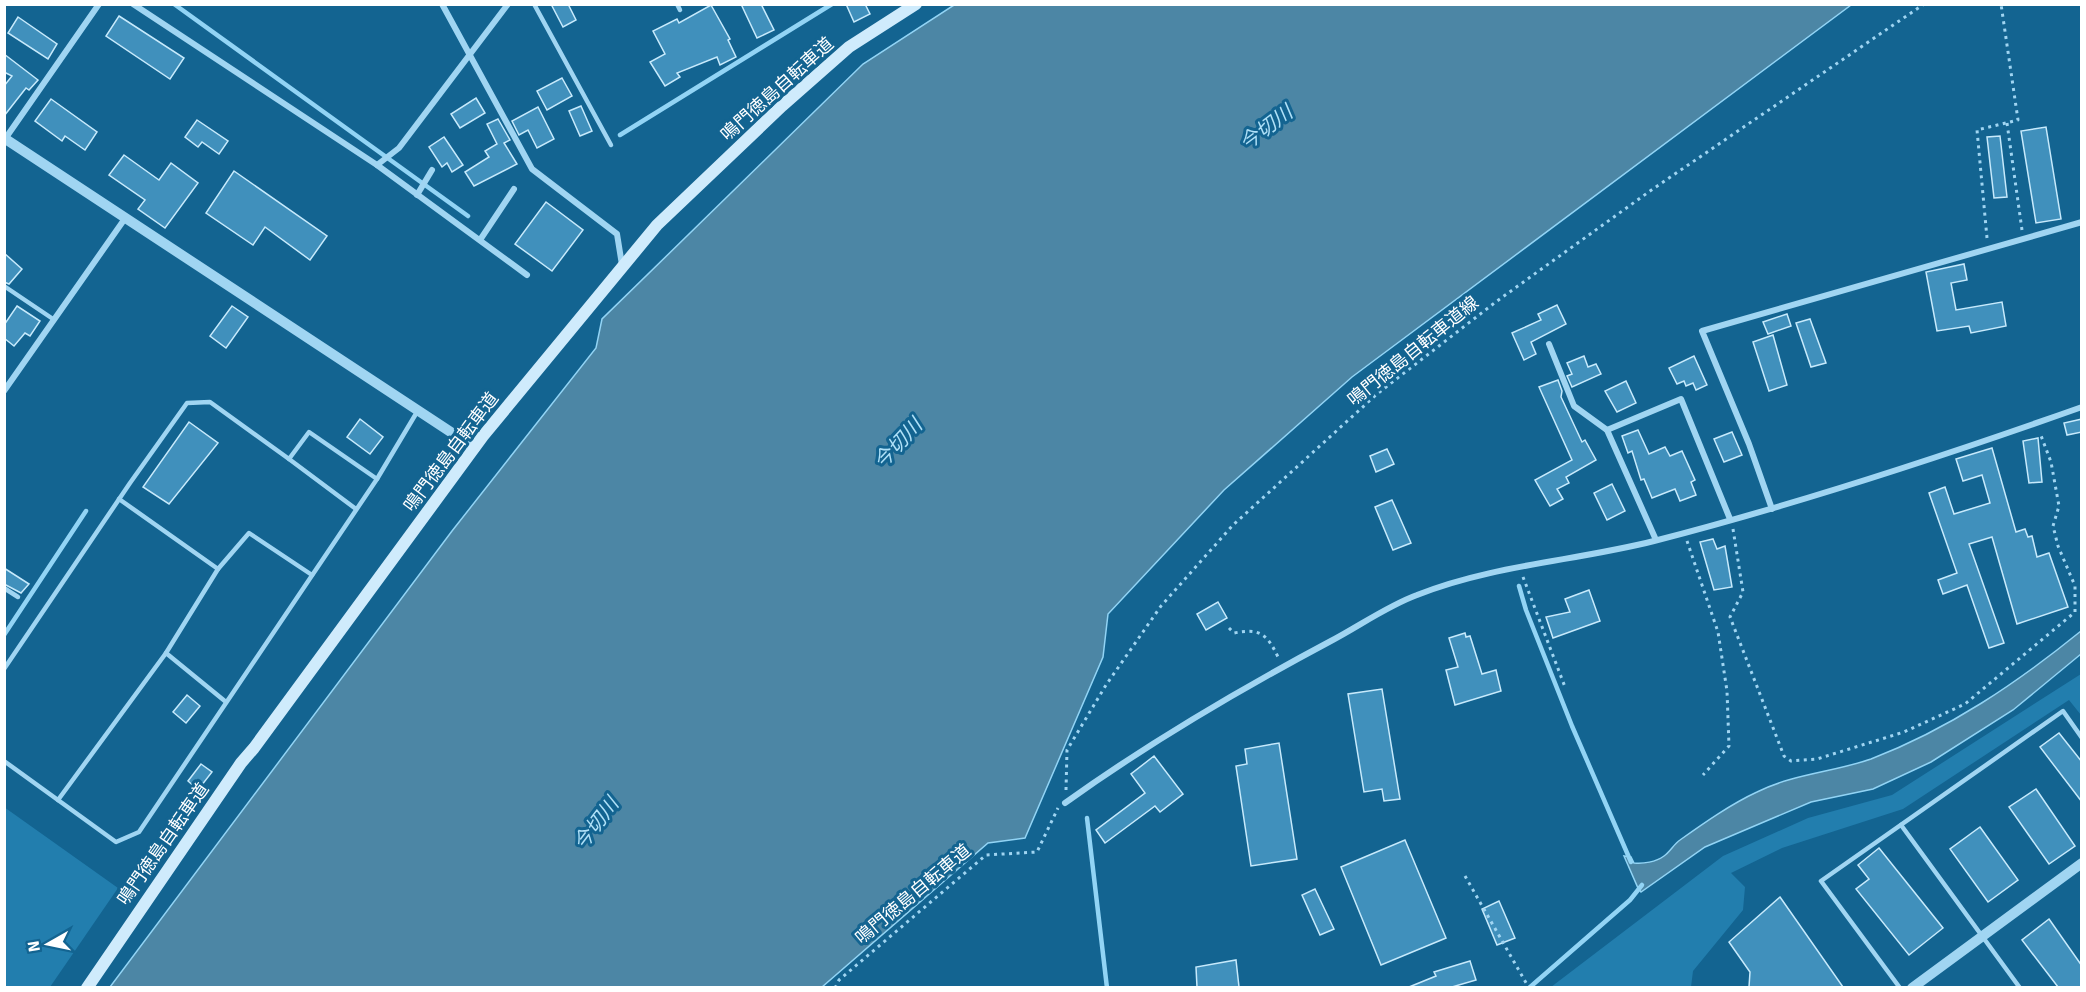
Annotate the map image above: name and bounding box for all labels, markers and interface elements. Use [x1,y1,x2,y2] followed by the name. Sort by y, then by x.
[716,33,838,145] street label: 鳴門徳島自転車道
[1235,99,1299,156] water label: 今切川
[1343,291,1483,411] street label: 鳴門徳島自転車道線
[399,388,503,516] street label: 鳴門徳島自転車道
[868,412,929,474] water label: 今切川
[113,779,213,909] street label: 鳴門徳島自転車道
[568,791,625,855] water label: 今切川
[851,839,975,949] street label: 鳴門徳島自転車道
[18,914,78,974] north arrow
[23,939,45,953] text: N

